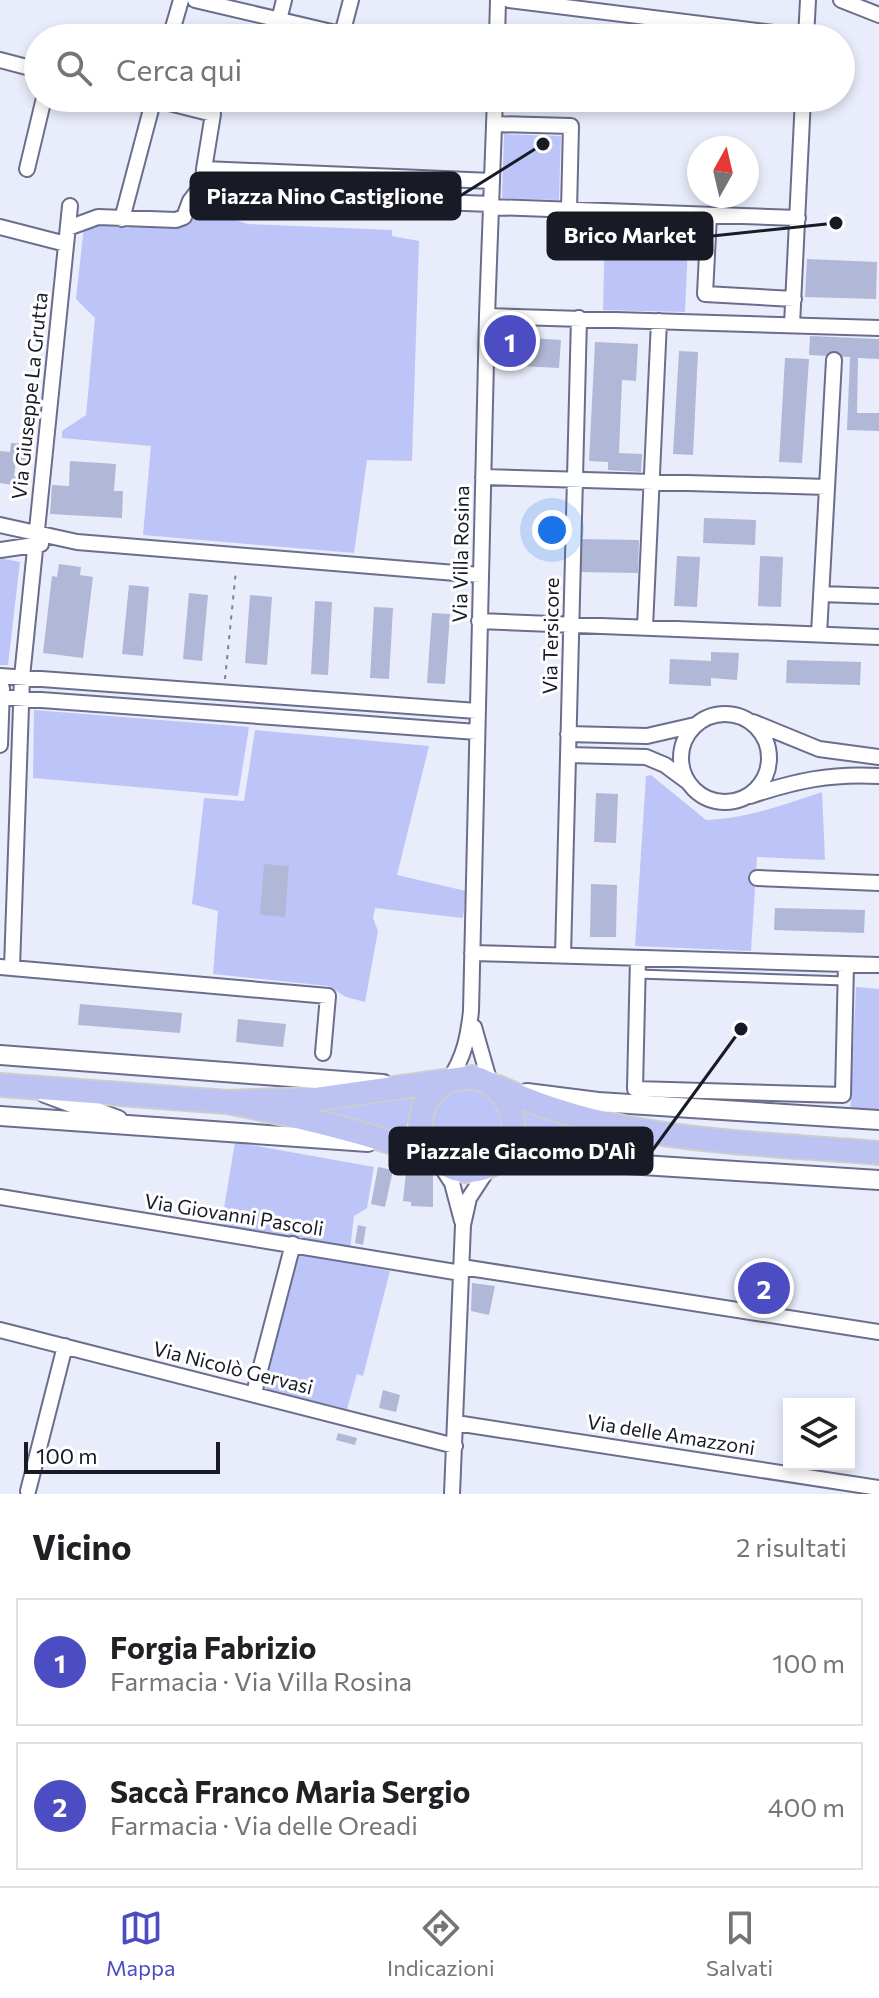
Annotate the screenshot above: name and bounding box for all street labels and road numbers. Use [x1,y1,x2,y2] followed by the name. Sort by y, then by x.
[6,291,52,501] street label: Via Giuseppe La Grutta
[447,485,473,623] street label: Via Villa Rosina
[537,577,563,695] street label: Via Tersicore
[143,1188,325,1240] street label: Via Giovanni Pascoli
[151,1336,316,1399] street label: Via Nicolò Gervasi
[585,1409,757,1459] street label: Via delle Amazzoni

